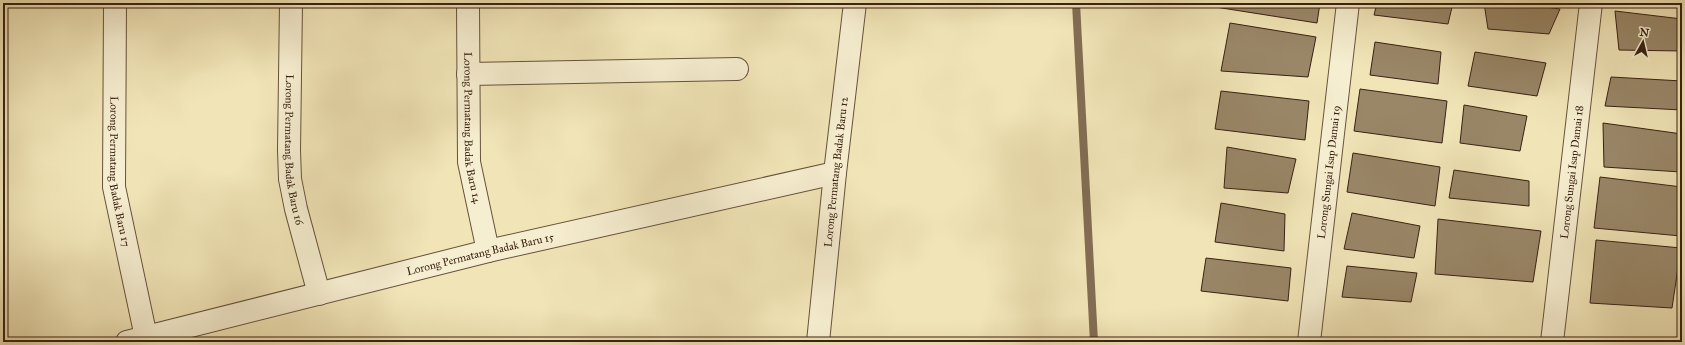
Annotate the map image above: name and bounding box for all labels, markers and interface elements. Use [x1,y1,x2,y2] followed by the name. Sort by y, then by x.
[1623,22,1663,62] north arrow
[1639,26,1651,40] text: N
[461,52,484,205] street label: Lorong Permatang Badak Baru 14
[282,74,306,227] street label: Lorong Permatang Badak Baru 16
[822,95,851,248] street label: Lorong Permatang Badak Baru 12
[106,96,133,248] street label: Lorong Permatang Badak Baru 17
[1315,105,1343,240] street label: Lorong Sungai Isap Damai 19
[1558,105,1586,240] street label: Lorong Sungai Isap Damai 18
[405,230,555,278] street label: Lorong Permatang Badak Baru 15

